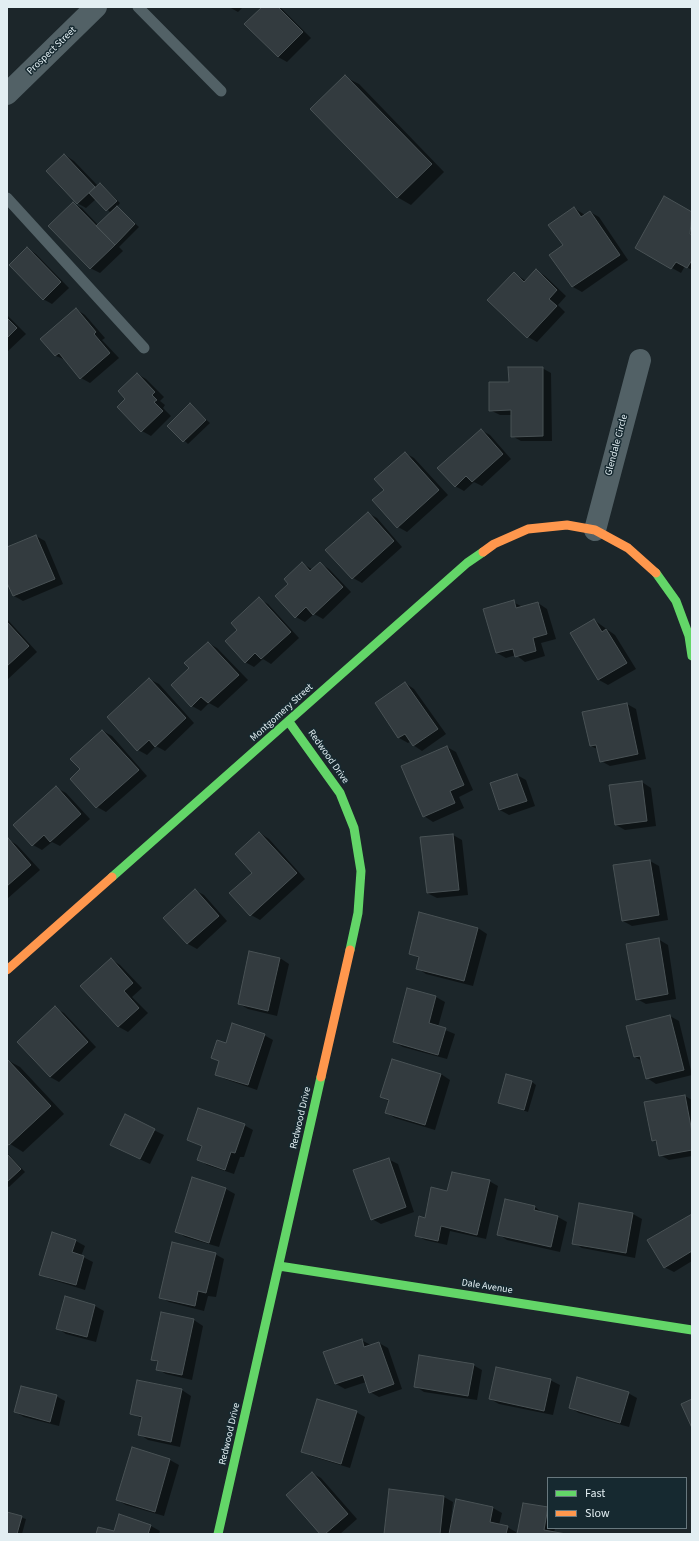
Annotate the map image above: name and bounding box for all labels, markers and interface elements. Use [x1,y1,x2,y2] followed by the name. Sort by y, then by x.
[25,24,79,78] street label: Prospect Street
[603,413,631,477] street label: Glendale Circle
[248,682,316,744] street label: Montgomery Street
[305,728,351,786] street label: Redwood Drive
[288,1086,314,1150] street label: Redwood Drive
[461,1277,513,1297] street label: Dale Avenue
[217,1402,243,1466] street label: Redwood Drive
[547,1477,687,1529] legend
[585,1485,605,1502] text: Fast
[585,1505,610,1522] text: Slow

